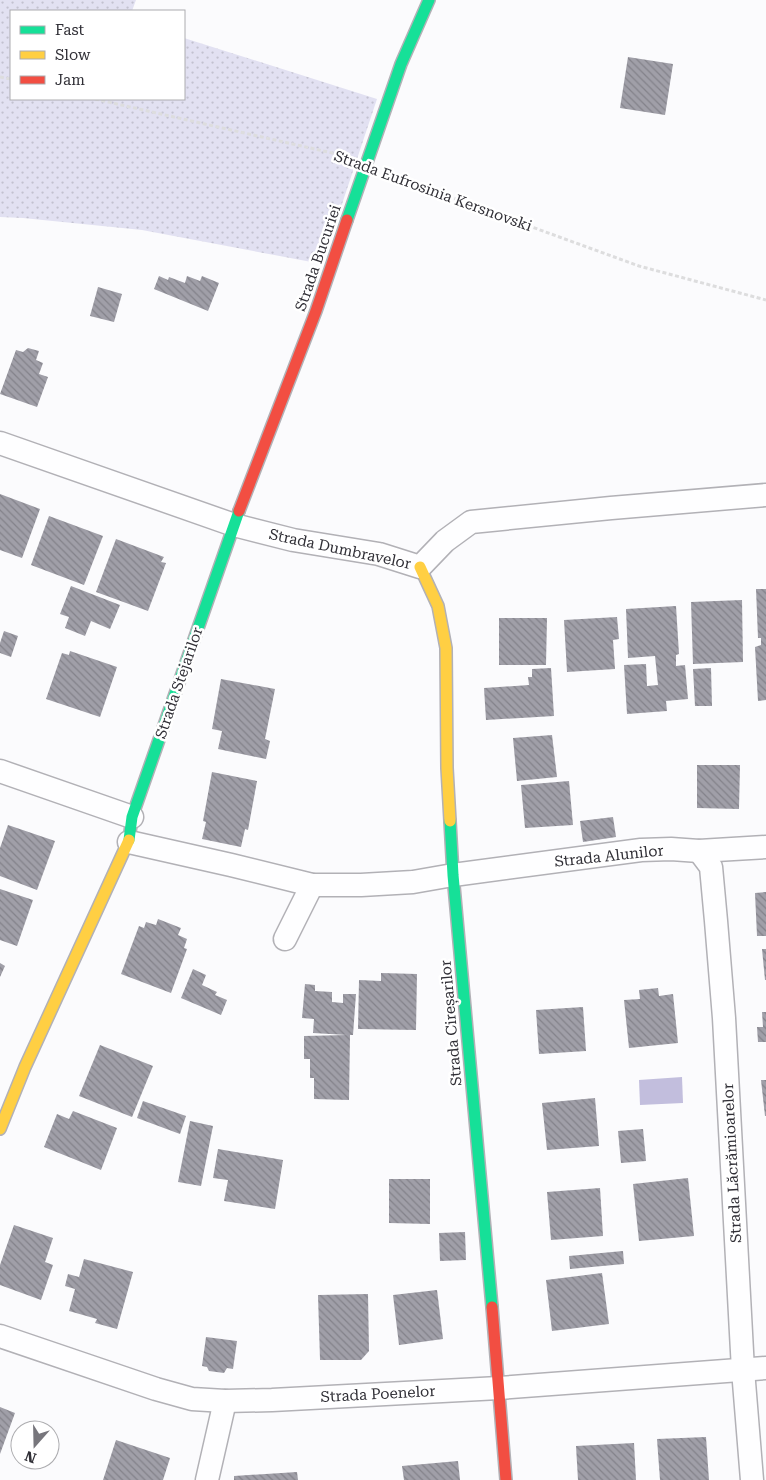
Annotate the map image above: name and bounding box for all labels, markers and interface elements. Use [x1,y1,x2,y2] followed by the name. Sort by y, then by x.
[10,10,185,100] legend
[55,21,85,39] text: Fast
[55,46,91,64] text: Slow
[55,71,85,89] text: Jam
[332,147,535,235] street label: Strada Eufrosinia Kersnovski
[291,202,345,314] street label: Strada Bucuriei
[267,525,413,573] street label: Strada Dumbravelor
[151,625,207,741] street label: Strada Stejarilor
[554,841,664,871] street label: Strada Alunilor
[437,959,466,1087] street label: Strada Cireșarilor
[719,1083,745,1243] street label: Strada Lăcrămioarelor
[320,1382,436,1406] street label: Strada Poenelor
[10,1420,60,1470] north arrow
[23,1448,38,1467] text: N

